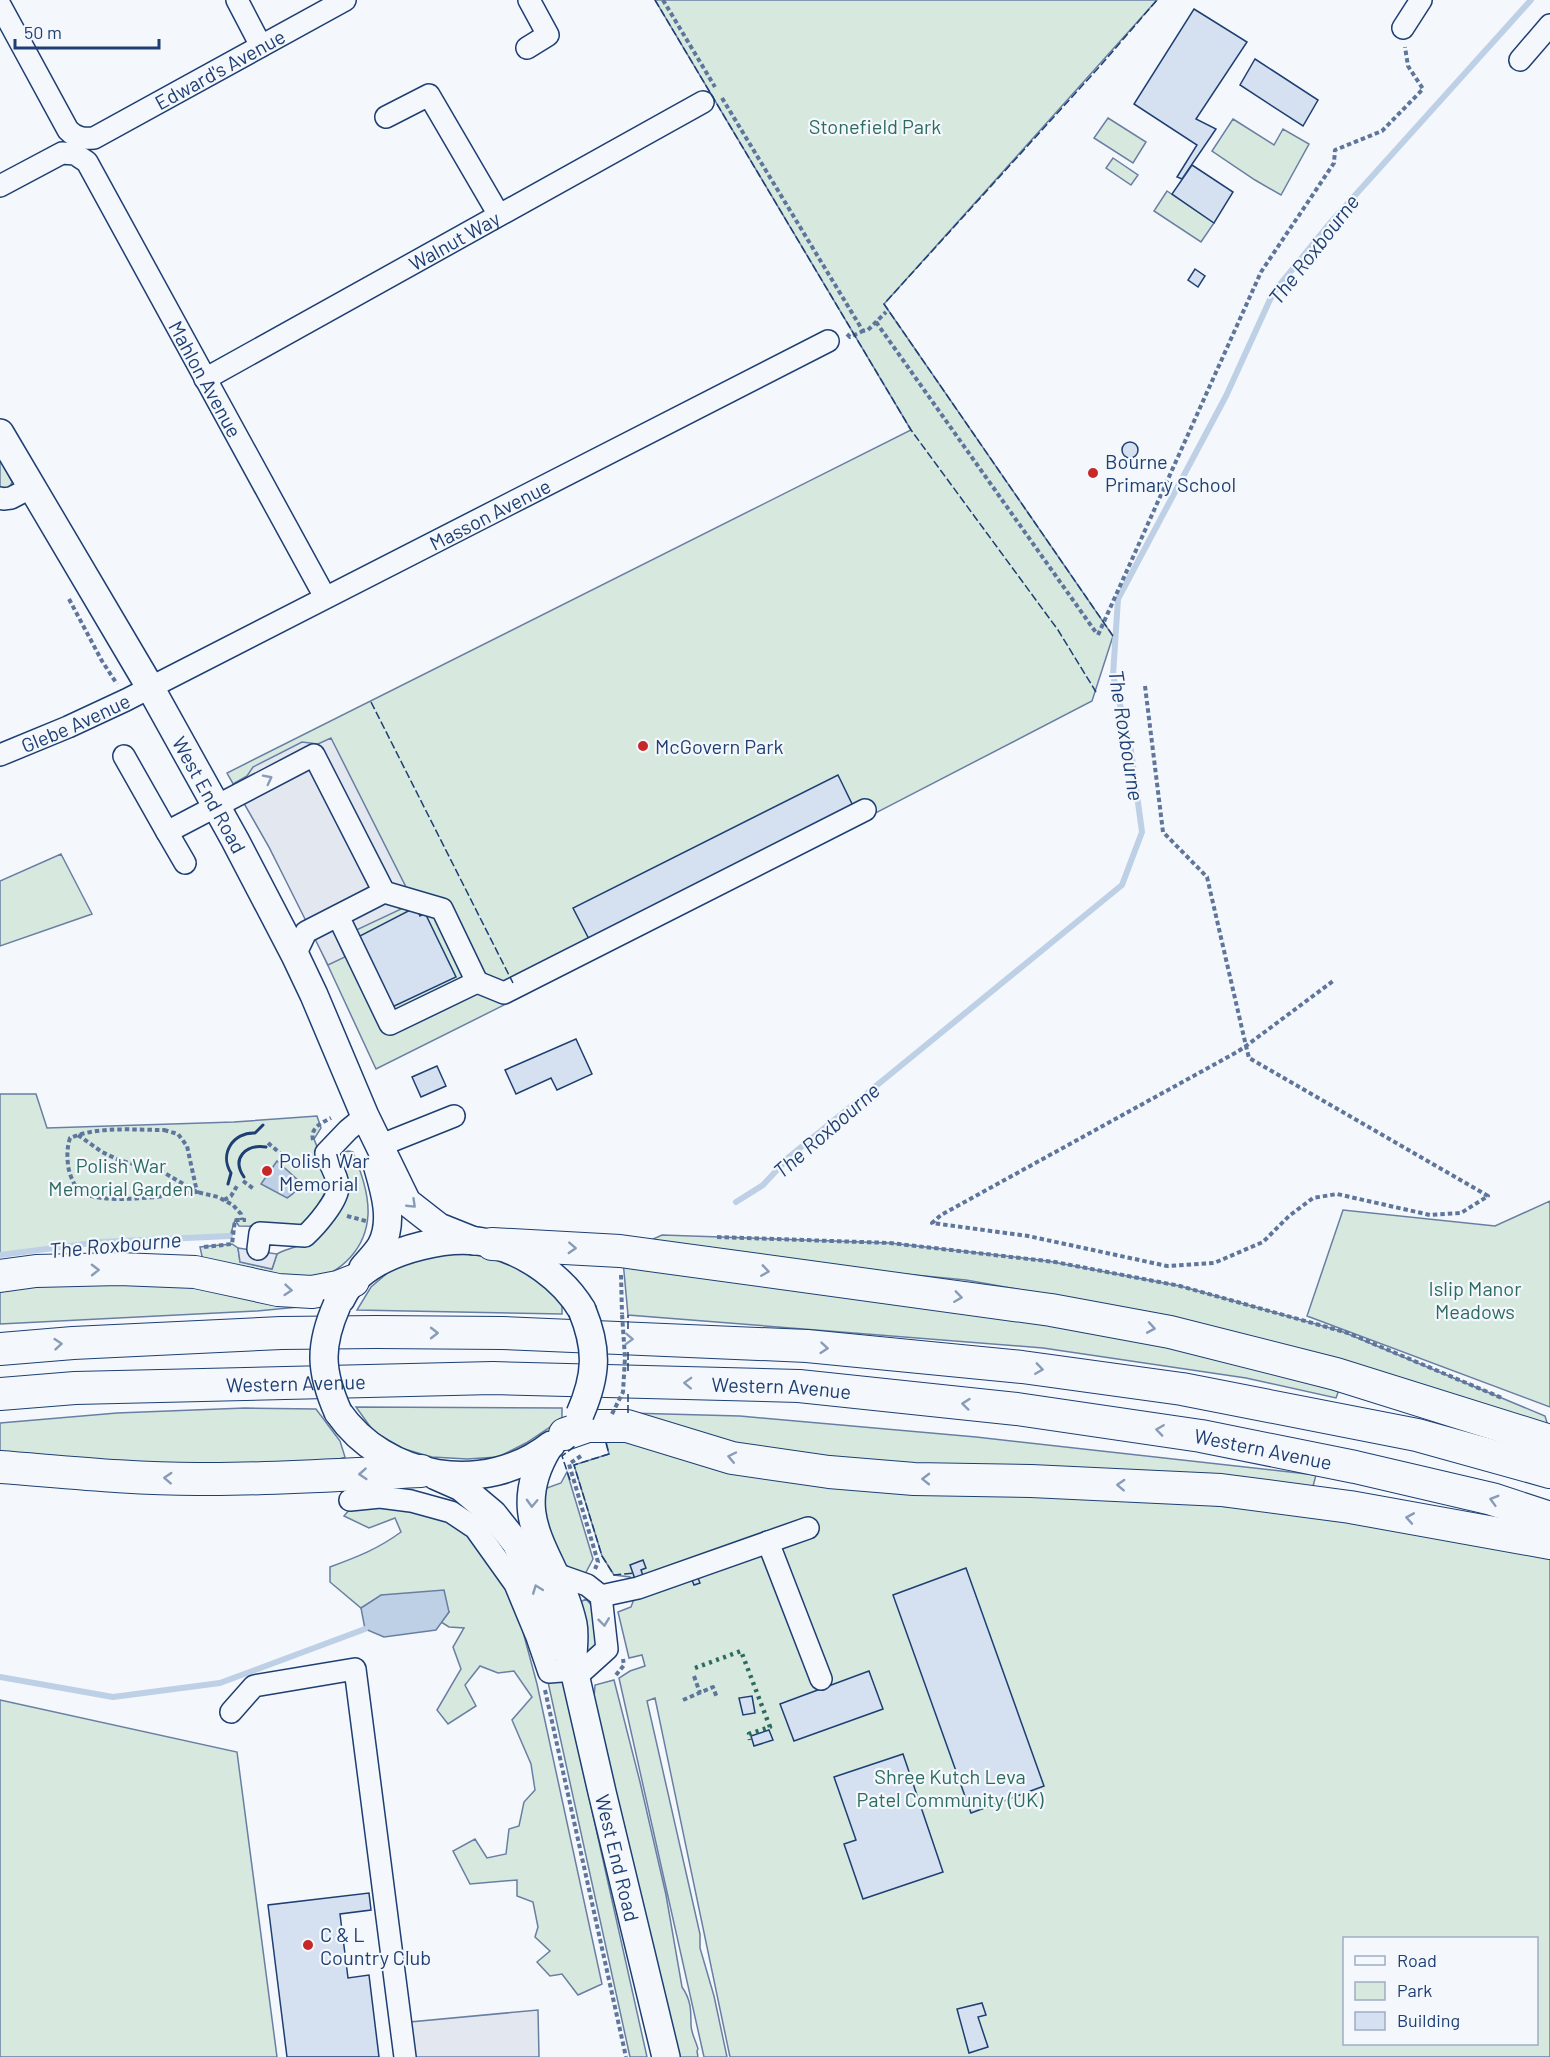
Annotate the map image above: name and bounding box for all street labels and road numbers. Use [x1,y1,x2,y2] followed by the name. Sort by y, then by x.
[150,23,289,114] street label: Edward's Avenue
[404,206,504,275] street label: Walnut Way
[164,317,247,441] street label: Mahlon Avenue
[425,473,554,555] street label: Masson Avenue
[17,688,134,757] street label: Glebe Avenue
[168,732,252,857] street label: West End Road
[225,1369,366,1396] street label: Western Avenue
[711,1372,853,1403] street label: Western Avenue
[1192,1423,1334,1474] street label: Western Avenue
[591,1792,645,1924] street label: West End Road

